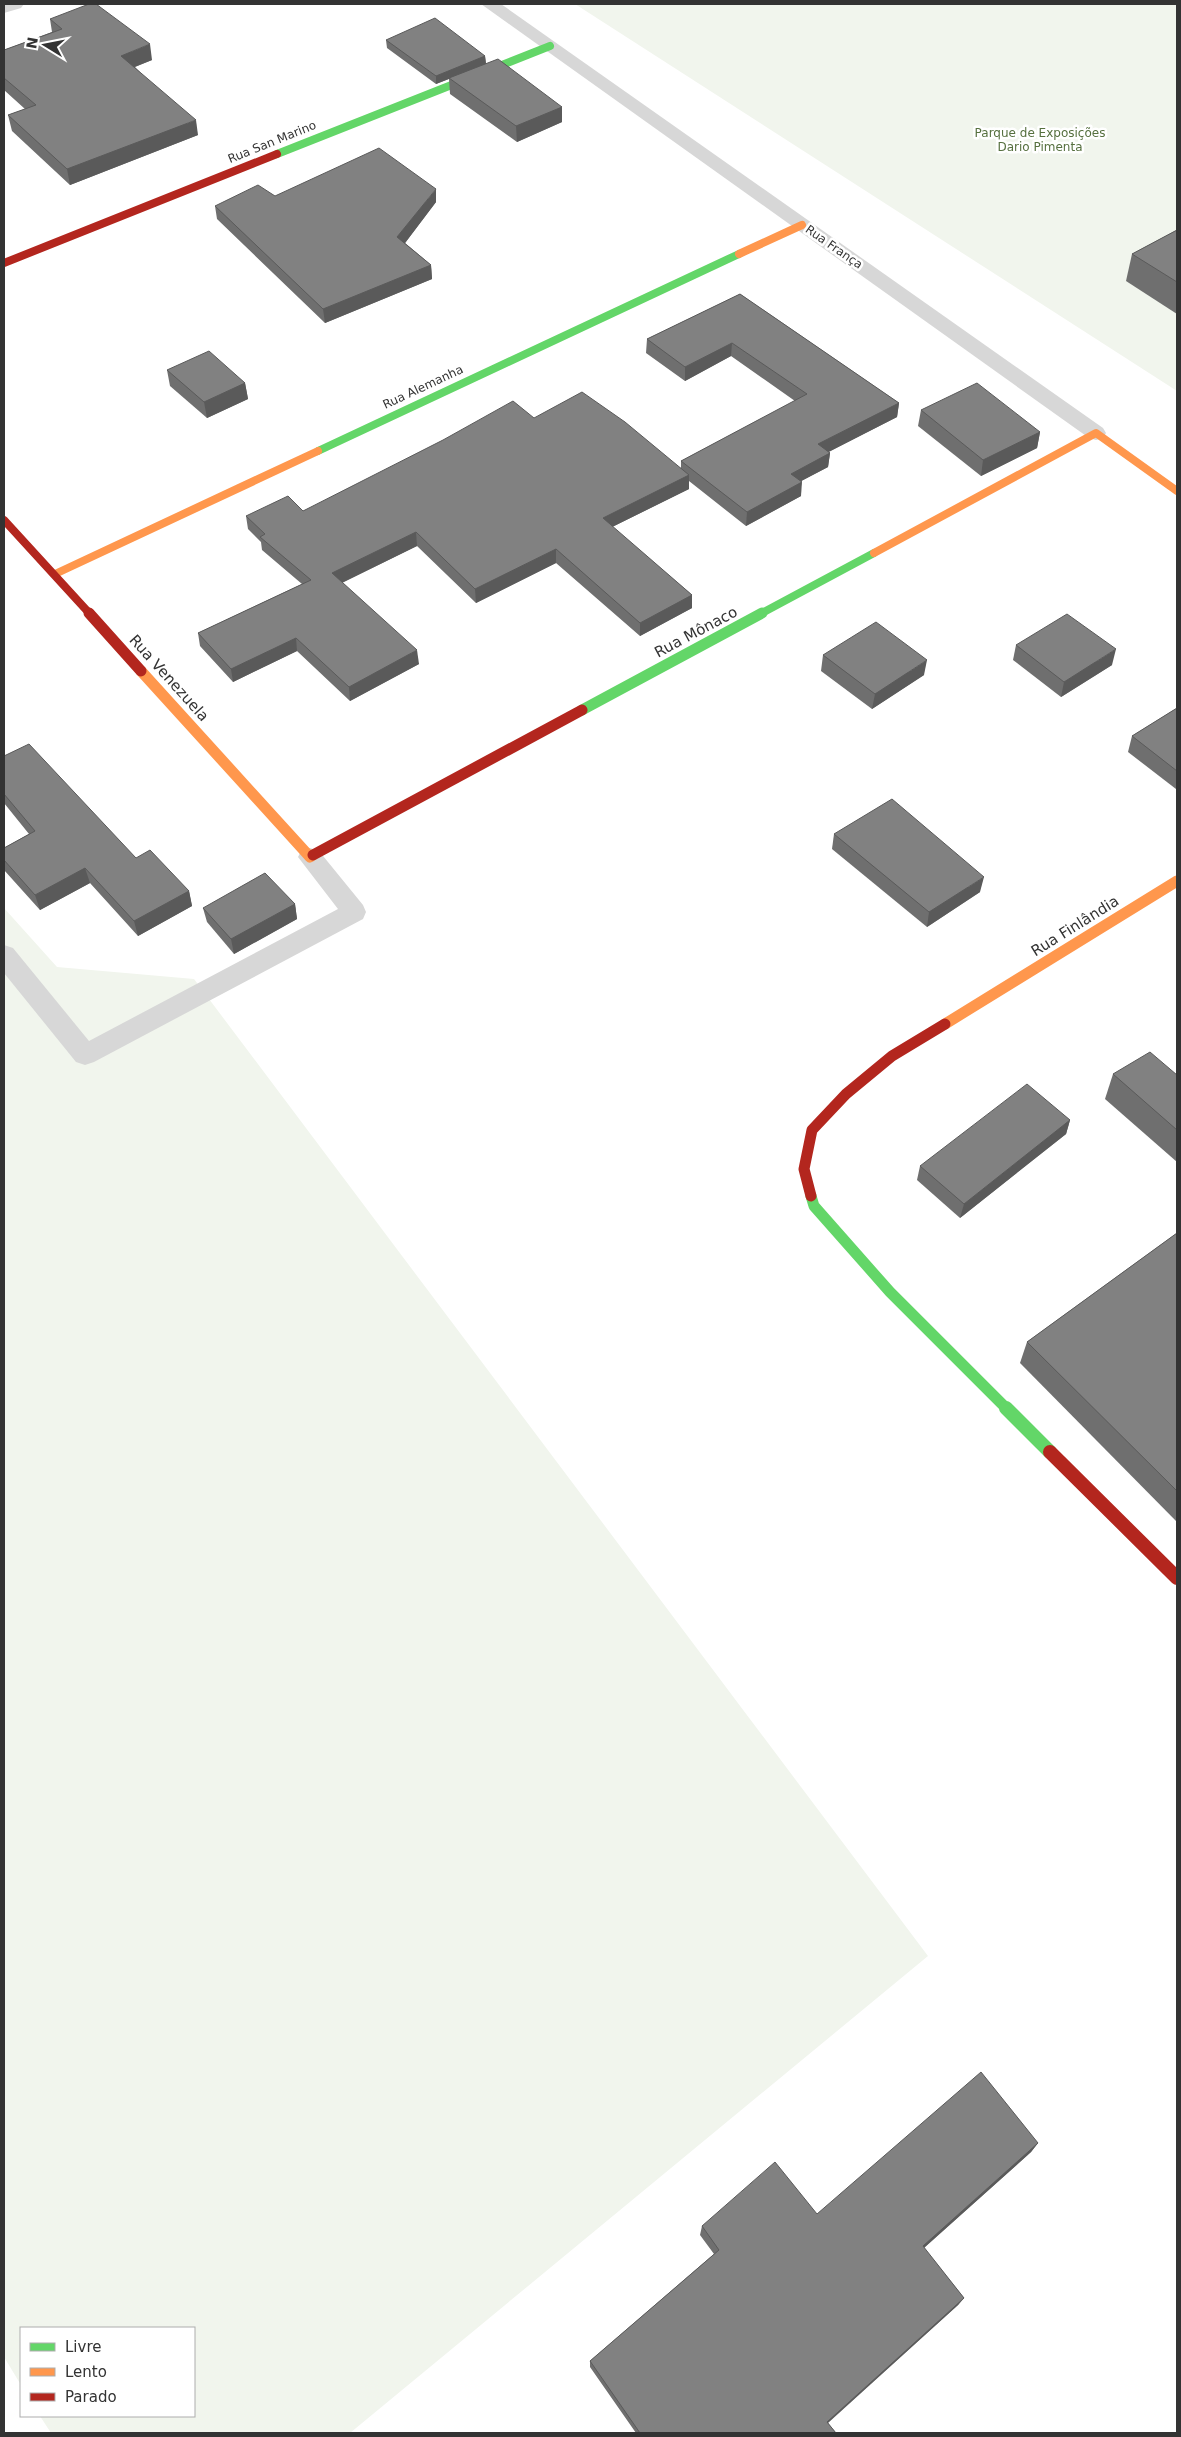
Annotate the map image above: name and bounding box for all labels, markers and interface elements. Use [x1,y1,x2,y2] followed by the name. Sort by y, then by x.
[20,20,70,70] north arrow
[23,36,41,50] text: N
[226,118,318,166] street label: Rua San Marino
[975,126,1105,154] park label: Parque de Exposições Dario Pimenta
[803,222,865,272] street label: Rua França
[381,362,465,412] street label: Rua Alemanha
[651,603,741,661] street label: Rua Mônaco
[125,631,213,725] street label: Rua Venezuela
[1028,892,1122,960] street label: Rua Finlândia
[20,2327,195,2417] legend
[65,2338,101,2356] text: Livre
[65,2363,107,2381] text: Lento
[65,2388,117,2406] text: Parado

